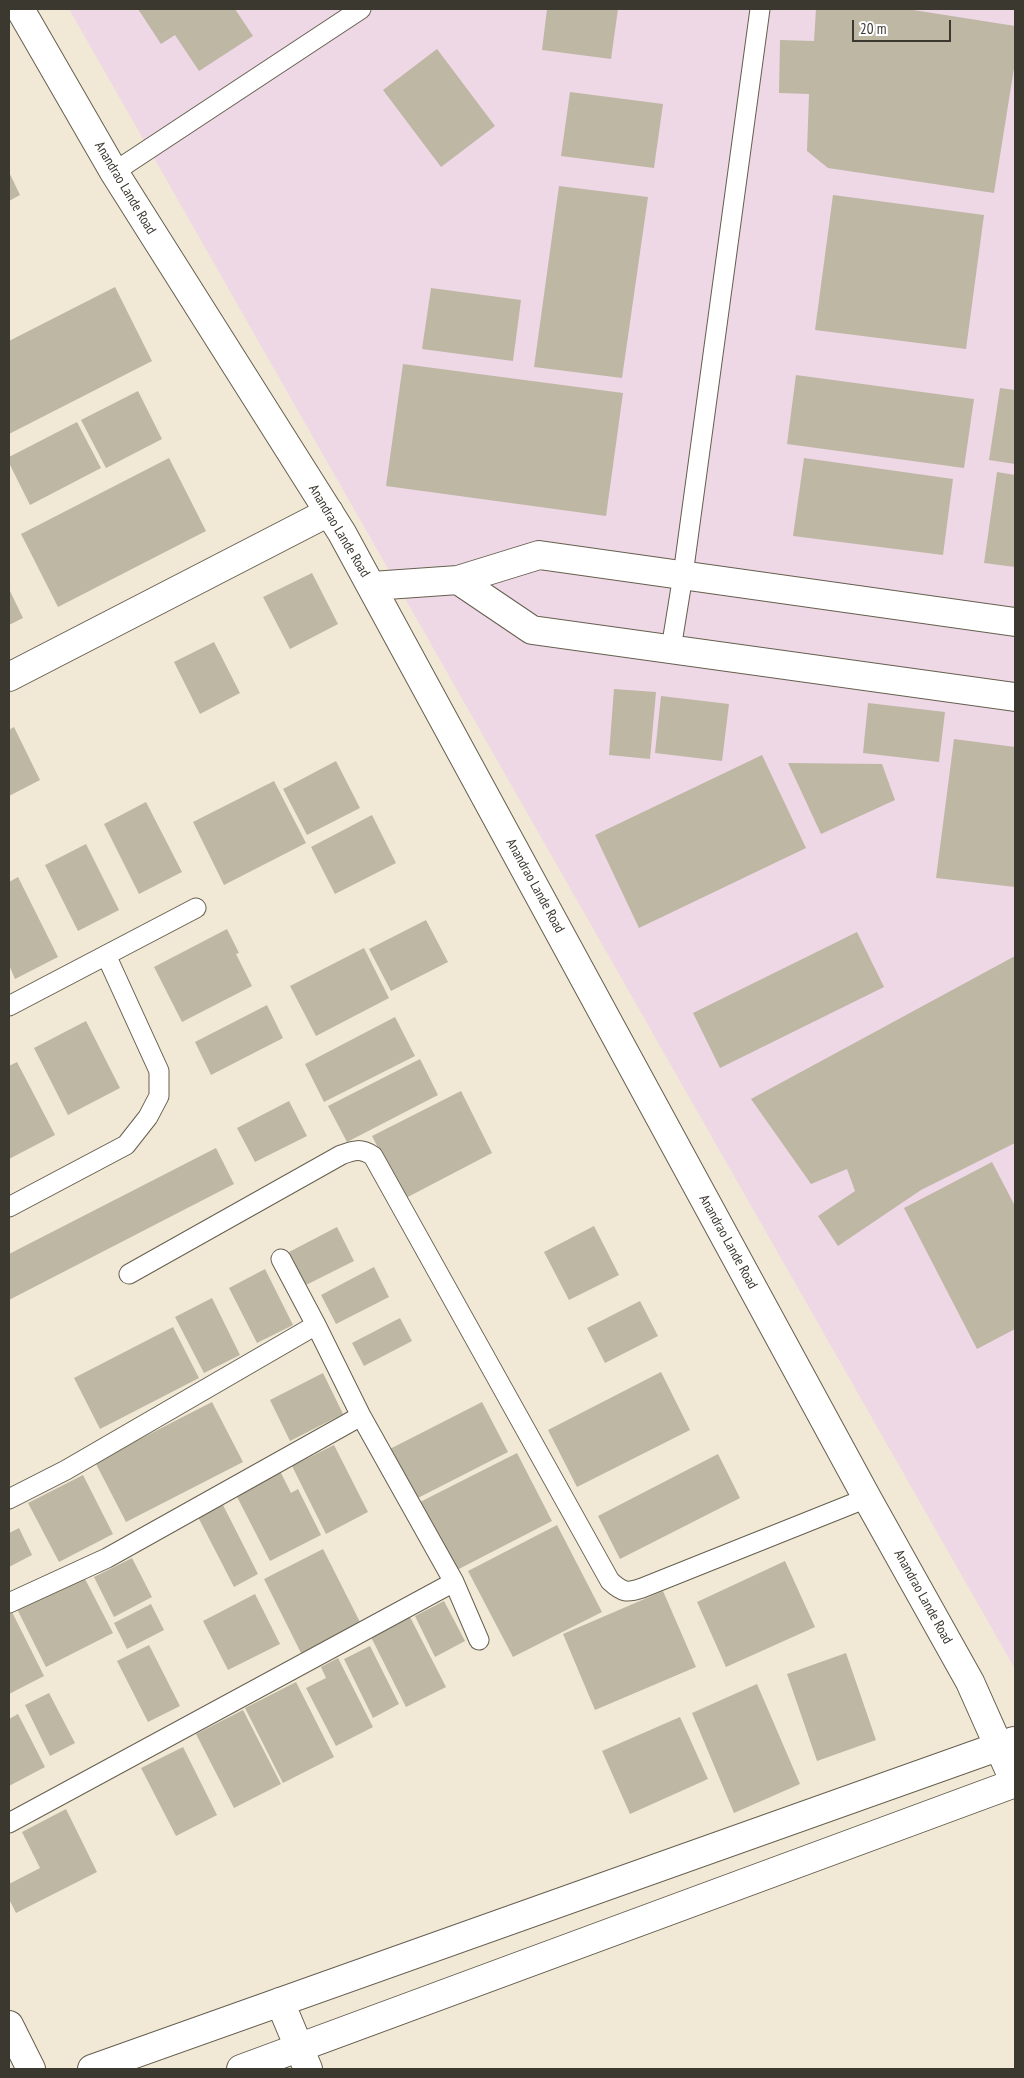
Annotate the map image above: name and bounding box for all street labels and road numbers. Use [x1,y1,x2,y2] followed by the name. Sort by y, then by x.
[91,139,159,237] street label: Anandrao Lande Road
[305,482,373,580] street label: Anandrao Lande Road
[502,836,568,936] street label: Anandrao Lande Road
[695,1192,761,1292] street label: Anandrao Lande Road
[890,1547,956,1647] street label: Anandrao Lande Road

